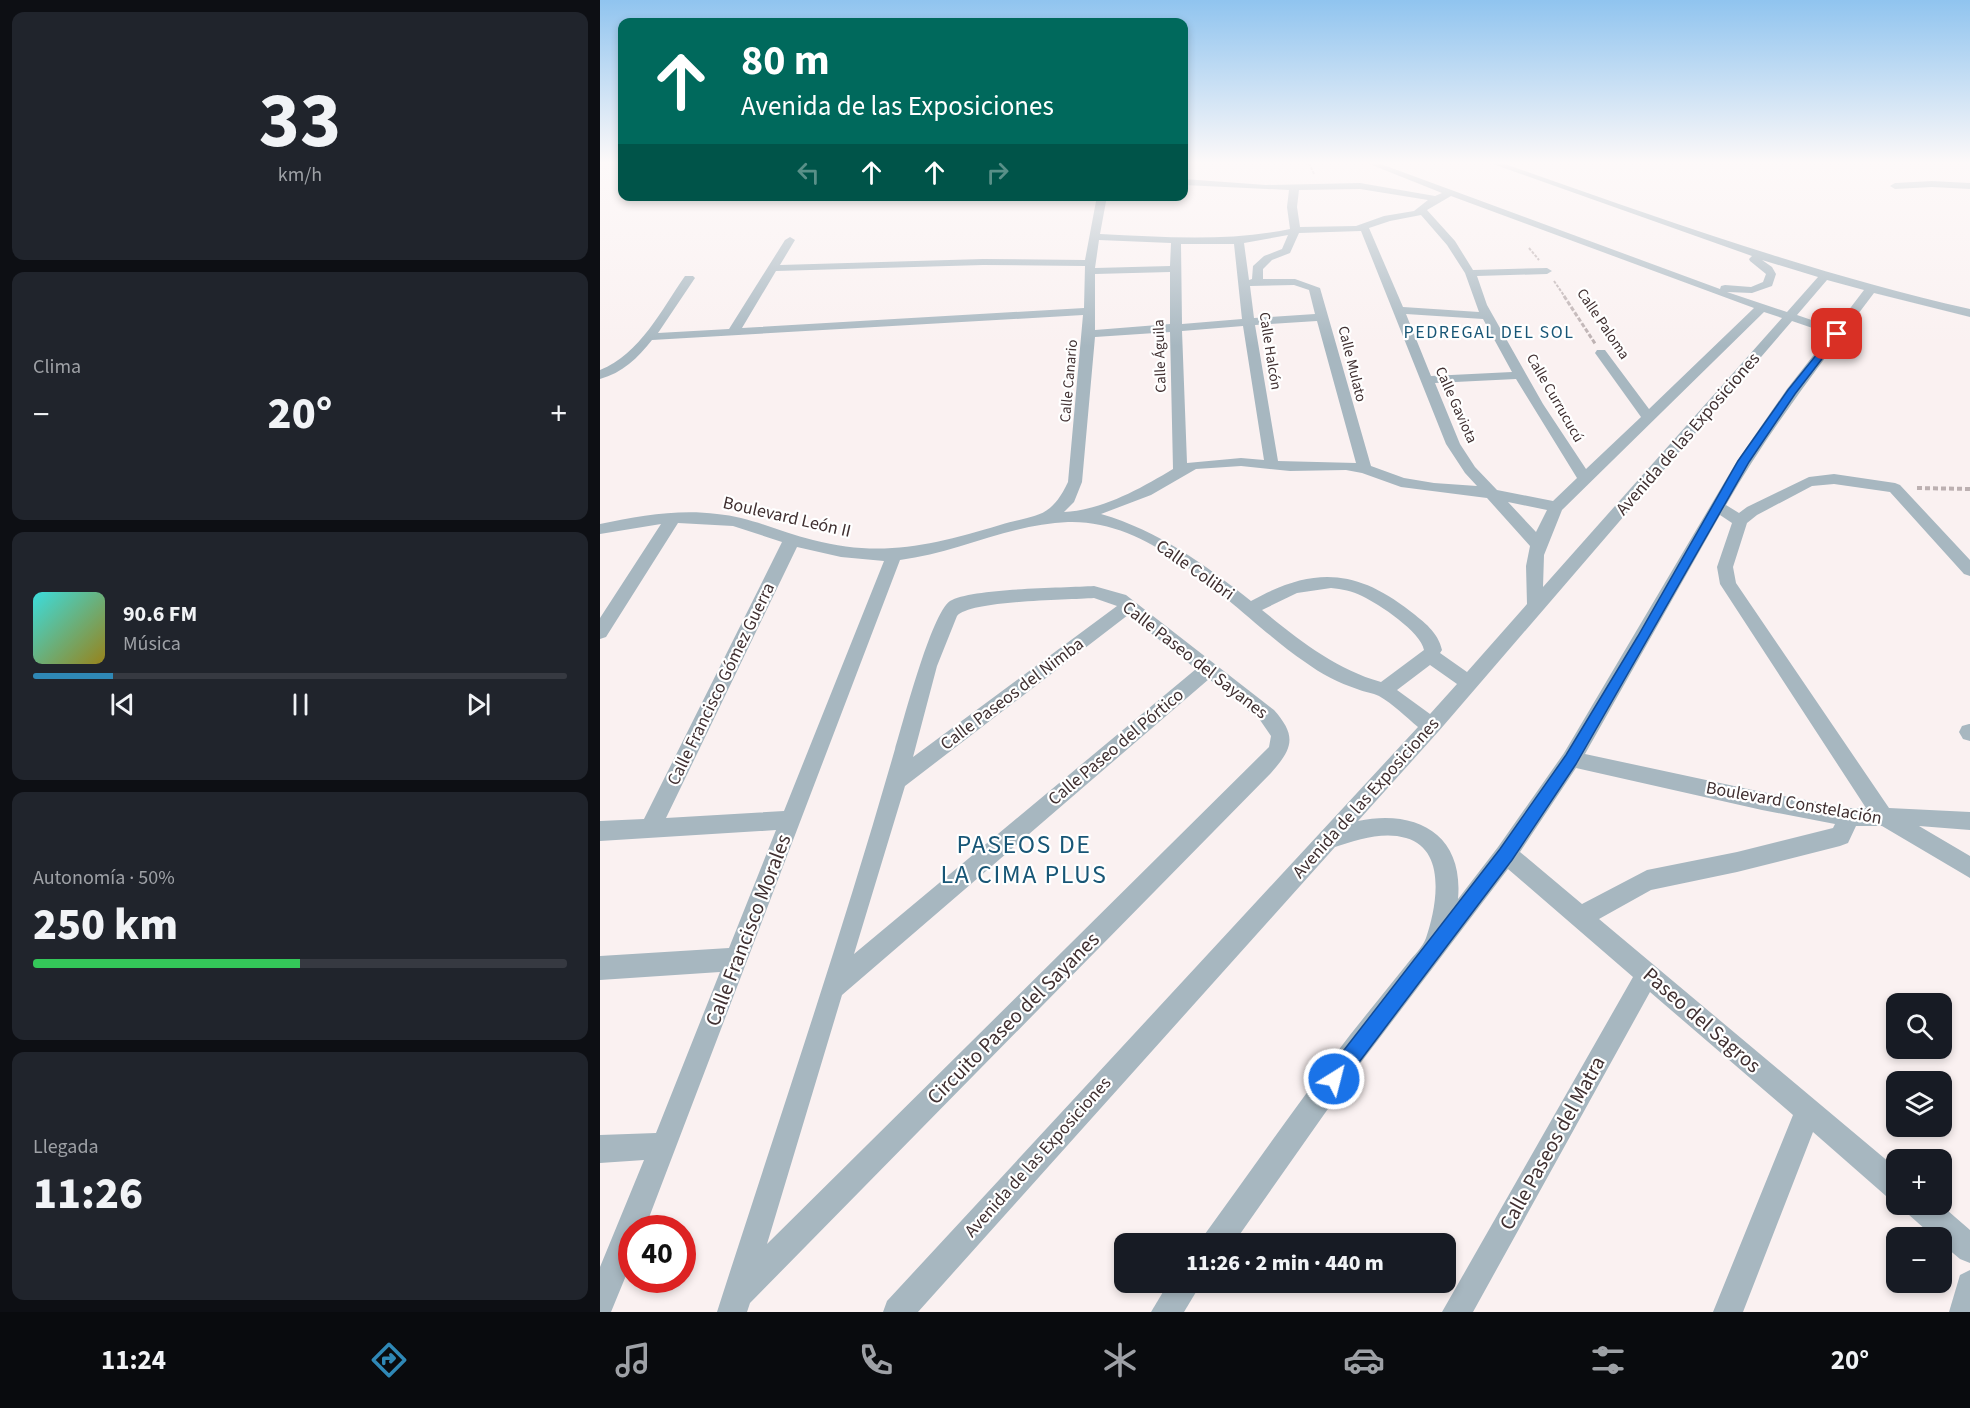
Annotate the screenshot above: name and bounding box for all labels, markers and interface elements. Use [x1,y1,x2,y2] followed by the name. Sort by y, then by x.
[741,31,830,91] text: 80 m
[642,42,720,120] icon: ahead
[259,66,341,177] text: 33
[741,87,1054,126] text: Avenida de las Exposiciones
[792,156,825,189] icon: left
[855,156,888,189] icon: ahead
[918,156,951,189] icon: ahead
[981,156,1014,189] icon: right
[278,161,322,189] text: km/h
[1571,284,1635,364] street label: Calle Paloma
[1811,308,1862,359] pin
[1254,311,1286,391] street label: Calle Halcón
[1820,317,1853,350] icon: arrive
[1148,319,1172,393] street label: Calle Águila
[1404,320,1574,345] district label: PEDREGAL DEL SOL
[1332,324,1372,404] street label: Calle Mulato
[1055,339,1083,423] street label: Calle Canario
[1610,347,1766,521] street label: Avenida de las Exposiciones
[1521,350,1589,446] street label: Calle Currucucú
[33,353,81,381] text: Clima
[1430,363,1482,447] street label: Calle Gaviota
[268,382,332,446] text: 20°
[33,391,49,438] text: −
[551,391,567,438] text: +
[721,490,853,544] street label: Boulevard León II
[1151,534,1239,606] street label: Calle Colibri
[661,578,781,790] street label: Calle Francisco Gómez Guerra
[1117,595,1273,725] street label: Calle Paseo del Sayanes
[123,598,197,630] text: 90.6 FM
[123,630,181,658] text: Música
[935,632,1089,756] street label: Calle Paseos del Nimba
[1043,683,1189,811] street label: Calle Paseo del Pórtico
[106,688,139,721] icon: previous
[284,688,317,721] icon: pause
[462,688,495,721] icon: next
[1287,712,1445,884] street label: Avenida de las Exposiciones
[1704,775,1884,831] street label: Boulevard Constelación
[941,826,1107,893] district label: PASEOS DE LA CIMA PLUS
[698,829,799,1030] street label: Calle Francisco Morales
[33,864,175,892] text: Autonomía · 50%
[33,893,178,957] text: 250 km
[920,925,1106,1111] street label: Circuito Paseo del Sayanes
[1636,960,1768,1080] street label: Paseo del Sagros
[1886,993,1952,1293] map controls
[1886,993,1952,1059] button: search
[1302,1047,1366,1111] position arrow
[1492,1051,1612,1235] street label: Calle Paseos del Matra
[959,1071,1117,1243] street label: Avenida de las Exposiciones
[1886,1071,1952,1137] button: layers
[33,1133,99,1161] text: Llegada
[1886,1149,1952,1215] button: +
[33,1162,143,1226] text: 11:26
[618,1215,696,1293] speed limit sign: 40
[1886,1227,1952,1293] button: −
[1186,1247,1384,1279] text: 11:26 · 2 min · 440 m
[368,1339,410,1381] icon: directions
[612,1339,654,1381] icon: music
[855,1339,897,1381] icon: phone
[1099,1339,1141,1381] icon: climate
[1343,1339,1385,1381] icon: car
[1587,1339,1629,1381] icon: filters
[101,1341,166,1380] text: 11:24
[1831,1341,1869,1380] text: 20°

